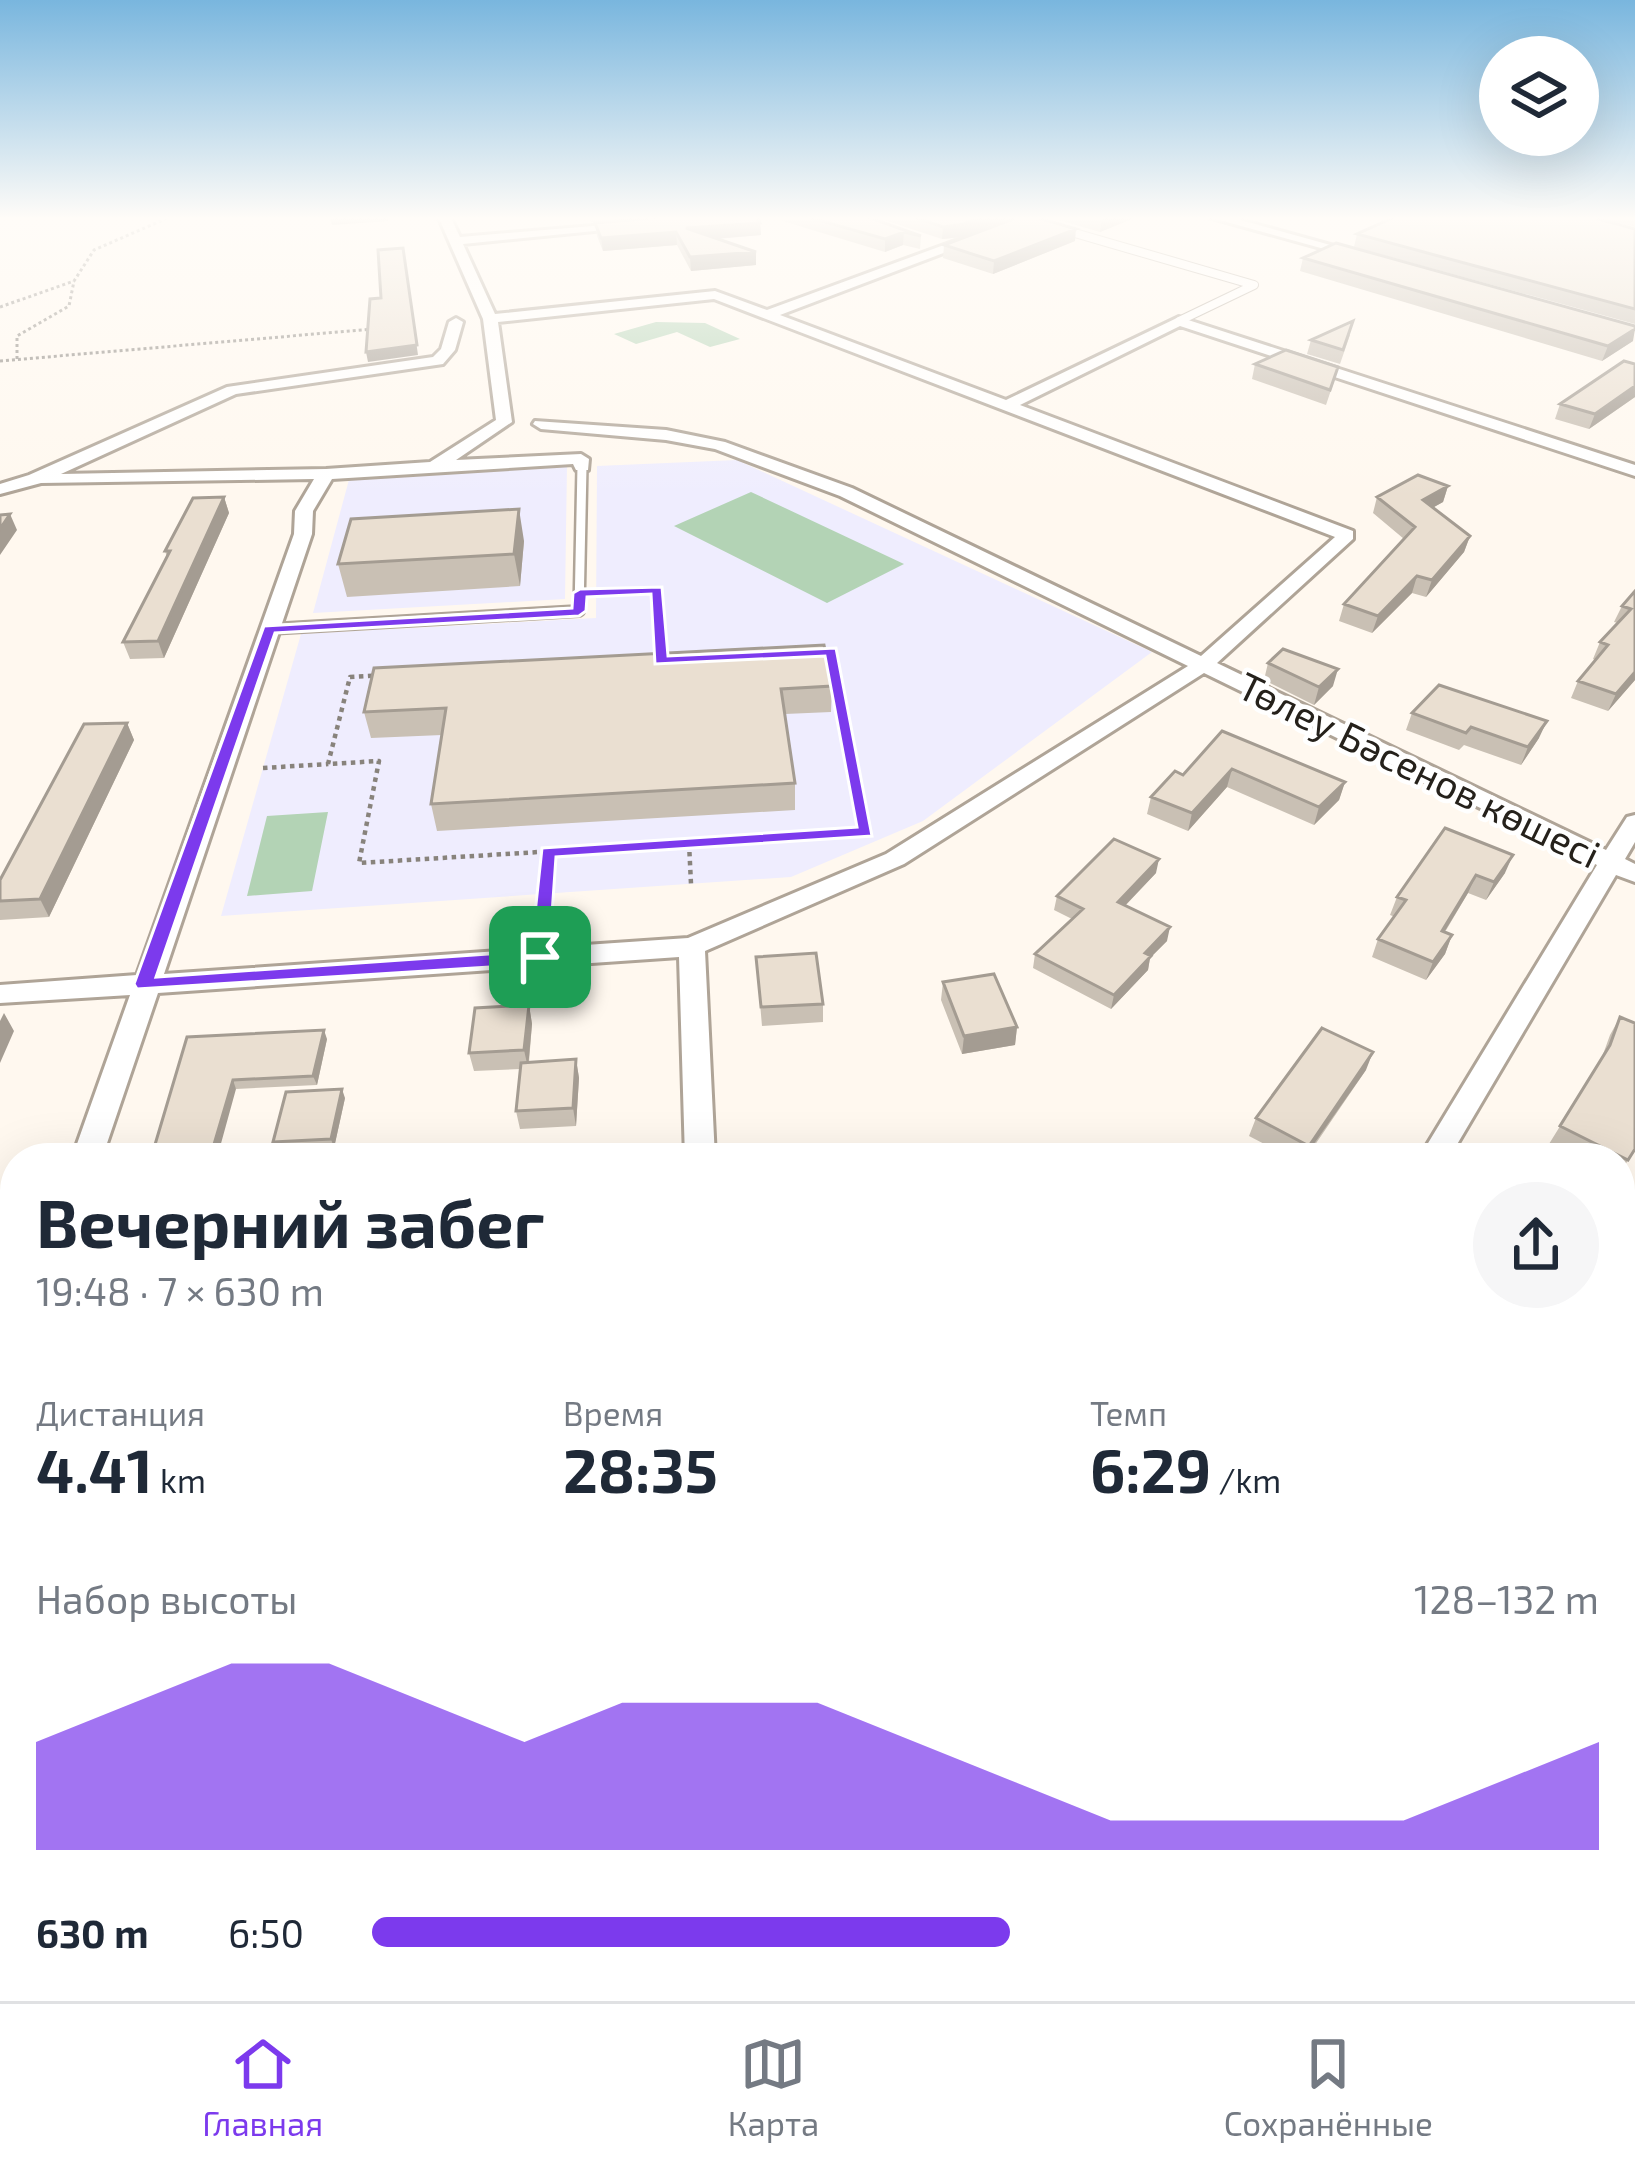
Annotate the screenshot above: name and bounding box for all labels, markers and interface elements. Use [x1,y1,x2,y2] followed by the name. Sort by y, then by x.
[1479,36,1599,156] map controls
[1479,36,1599,156] button: layers
[1231,661,1608,878] street label: Төлеу Бәсенов көшесі
[489,906,591,1008] pin
[507,924,573,990] icon: arrive
[36,1182,544,1261] text: Вечерний забег
[1473,1182,1599,1308] button: share
[36,1267,324,1314] text: 19:48 · 7 × 630 m
[36,1393,205,1433] text: Дистанция
[563,1393,663,1433] text: Время
[1090,1393,1167,1433] text: Темп
[36,1433,153,1505] text: 4.41
[563,1433,718,1505] text: 28:35
[1090,1433,1211,1505] text: 6:29
[153,1460,206,1500] text: km
[1211,1460,1281,1500] text: /km
[36,1575,297,1622] text: Набор высоты
[1414,1575,1599,1622] text: 128–132 m
[36,1909,149,1956] text: 630 m
[228,1909,304,1956] text: 6:50
[202,2031,323,2143] tab: Главная
[728,2031,819,2143] tab: Карта
[1224,2031,1433,2143] tab: Сохранённые

